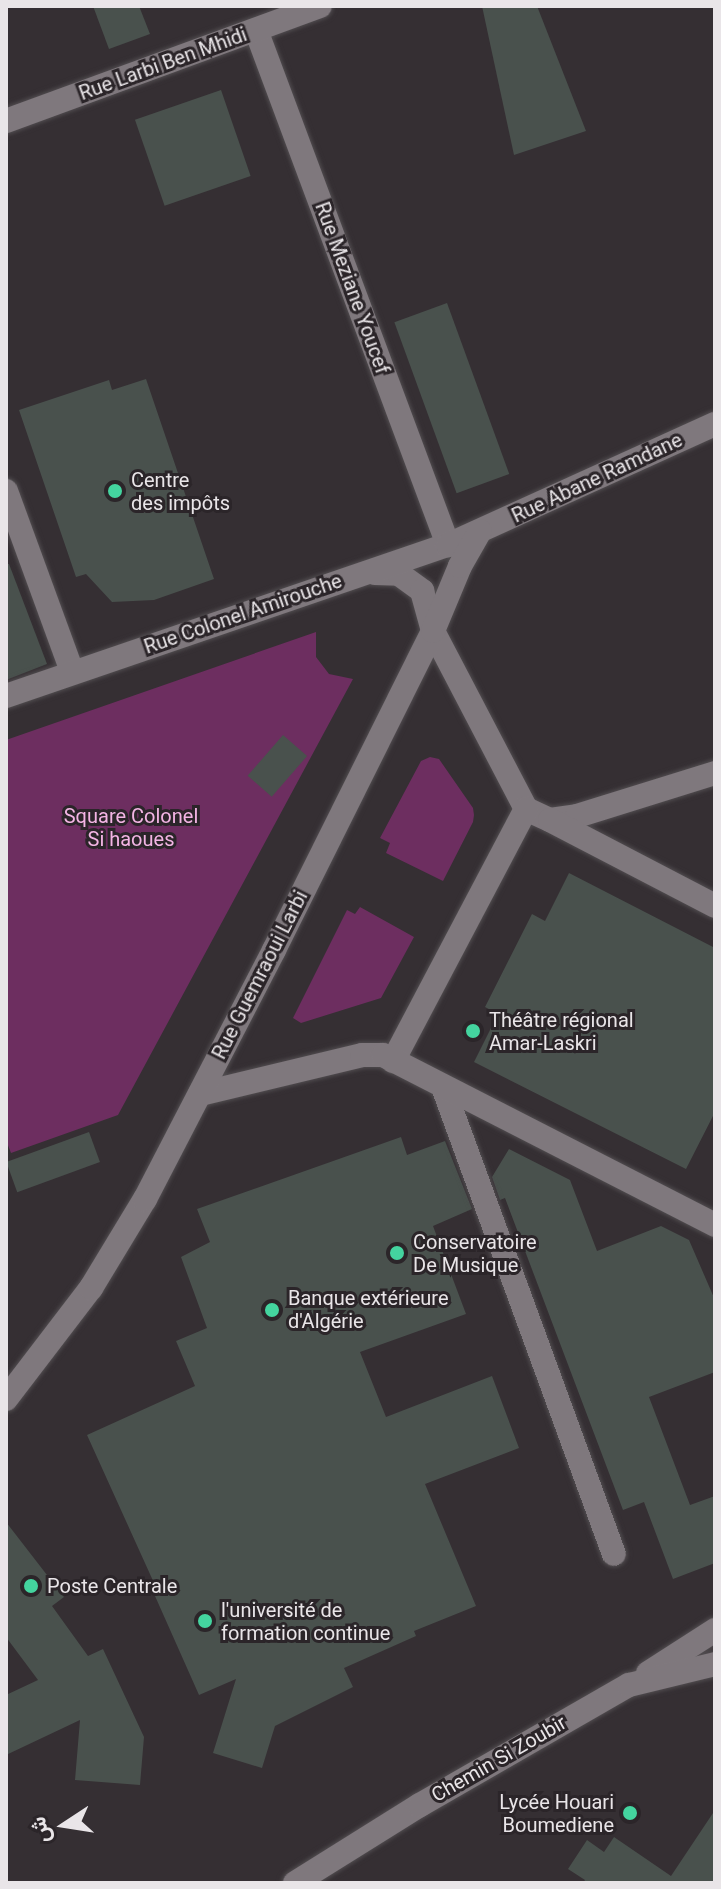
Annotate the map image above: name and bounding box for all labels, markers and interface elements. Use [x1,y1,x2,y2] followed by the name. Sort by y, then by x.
[76,22,250,106] street label: Rue Larbi Ben Mhidi
[310,199,394,377] street label: Rue Meziane Youcef
[508,428,686,528] street label: Rue Abane Ramdane
[131,468,230,515] place label: Centre des impôts
[106,482,124,500] marker: Centre des impôts
[141,569,345,659] street label: Rue Colonel Amirouche
[64,805,198,852] park label: Square Colonel Si haoues
[207,887,313,1063] street label: Rue Guemraoui Larbi
[489,1008,634,1055] place label: Théâtre régional Amar-Laskri
[464,1022,482,1040] marker: Théâtre régional Amar-Laskri
[413,1230,537,1277] place label: Conservatoire De Musique
[388,1244,406,1262] marker: Conservatoire De Musique
[288,1286,448,1333] place label: Banque extérieure d'Algérie
[263,1301,281,1319] marker: Banque extérieure d'Algérie
[47,1574,177,1598] place label: Poste Centrale
[22,1577,40,1595] marker: Poste Centrale
[221,1598,390,1645] place label: l'université de formation continue
[196,1612,214,1630] marker: l'université de formation continue
[427,1711,571,1807] street label: Chemin Si Zoubir
[24,1785,104,1865] north arrow
[499,1790,614,1837] place label: Lycée Houari Boumediene
[621,1804,639,1822] marker: Lycée Houari Boumediene
[25,1815,55,1846] text: ش

